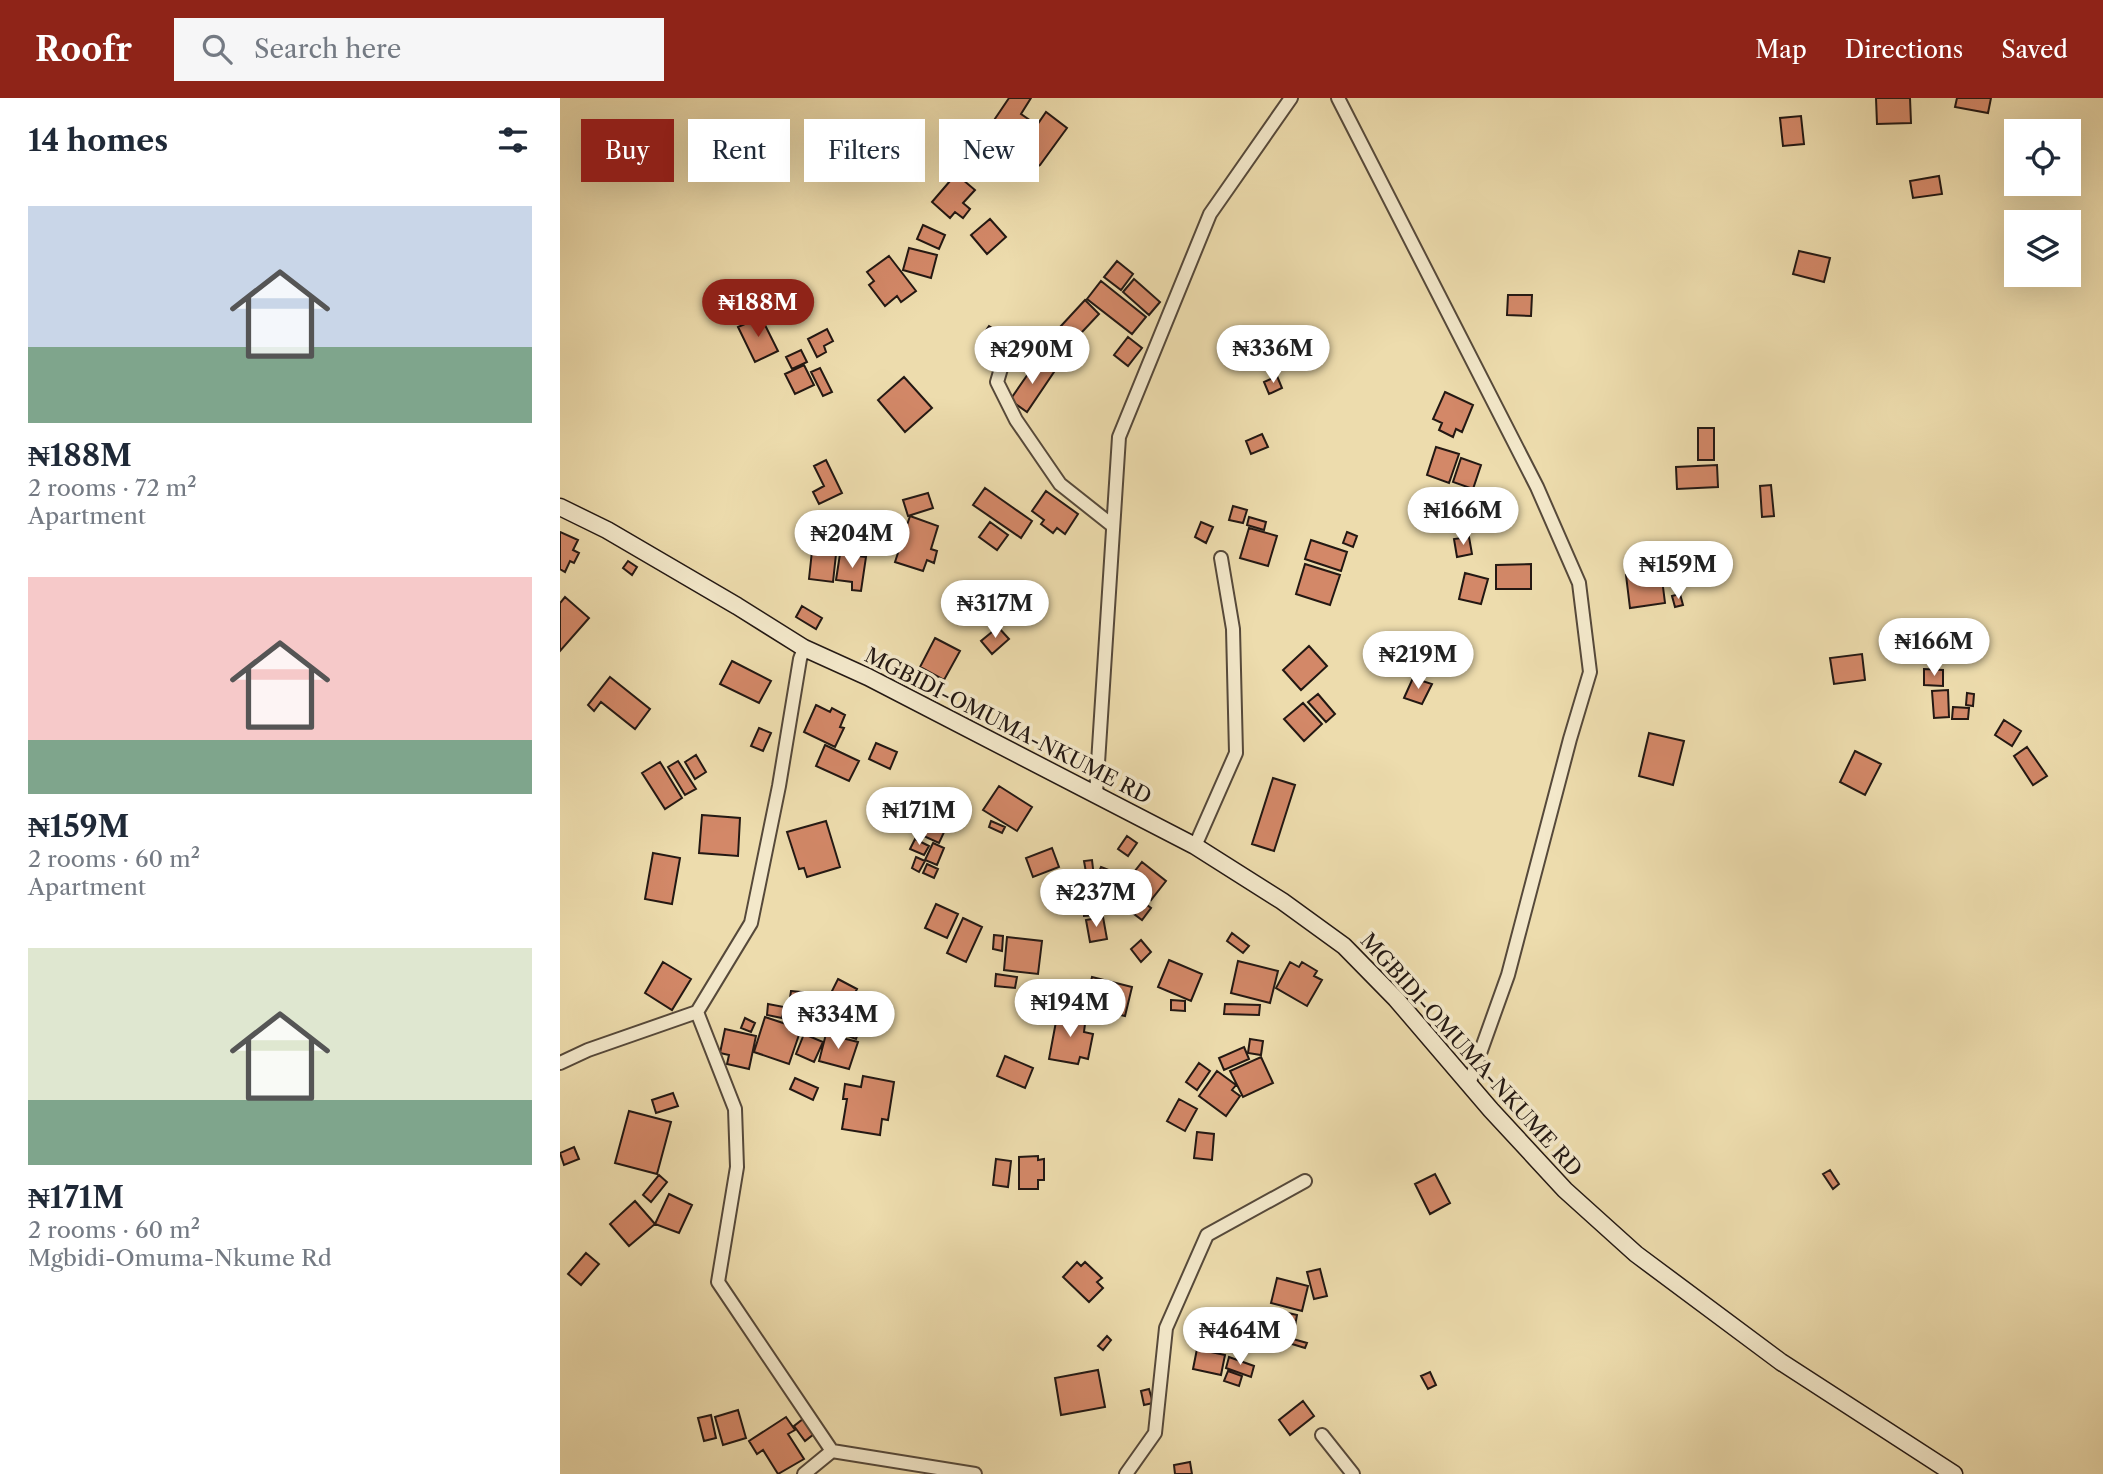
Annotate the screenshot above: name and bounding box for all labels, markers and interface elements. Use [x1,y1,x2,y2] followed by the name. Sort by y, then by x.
[174,18,664,81] search box
[35,29,132,70] text: Roofr
[198,30,236,68] icon: search
[254,33,401,65] text: Search here
[1755,35,1807,64] text: Map
[1845,35,1963,64] text: Directions
[2001,35,2068,64] text: Saved
[581,119,674,182] chip: Buy
[688,119,790,182] chip: Rent
[804,119,925,182] chip: Filters
[939,119,1039,182] chip: New
[2004,119,2081,287] map controls
[2004,119,2081,196] button: locate
[494,121,532,159] icon: filters
[28,122,168,159] text: 14 homes
[2004,210,2081,287] button: layers
[217,251,343,377] icon: home
[709,280,807,339] pin: ₦188M
[718,288,798,316] text: ₦188M
[1224,326,1322,385] pin: ₦336M
[983,327,1081,386] pin: ₦290M
[1233,334,1313,362] text: ₦336M
[991,335,1073,363] text: ₦290M
[28,437,132,474] text: ₦188M
[28,474,197,502] text: 2 rooms · 72 m²
[1414,488,1512,547] pin: ₦166M
[1424,496,1502,524] text: ₦166M
[28,502,146,530] text: Apartment
[803,510,901,570] pin: ₦204M
[811,519,893,547] text: ₦204M
[1629,542,1727,601] pin: ₦159M
[1639,550,1717,578] text: ₦159M
[946,580,1044,640] pin: ₦317M
[957,589,1033,617] text: ₦317M
[1885,618,1983,678] pin: ₦166M
[217,622,343,748] icon: home
[1895,627,1973,655] text: ₦166M
[1369,632,1467,691] pin: ₦219M
[1379,640,1457,668] text: ₦219M
[861,642,1156,809] street label: MGBIDI-OMUMA-NKUME RD
[870,788,968,847] pin: ₦171M
[882,796,956,824] text: ₦171M
[28,808,129,845] text: ₦159M
[28,845,200,873] text: 2 rooms · 60 m²
[1047,870,1145,929] pin: ₦237M
[28,873,146,901] text: Apartment
[1056,878,1136,906] text: ₦237M
[1356,928,1587,1181] street label: MGBIDI-OMUMA-NKUME RD
[1021,979,1119,1039] pin: ₦194M
[1031,988,1109,1016] text: ₦194M
[789,992,887,1051] pin: ₦334M
[217,993,343,1119] icon: home
[798,1000,878,1028] text: ₦334M
[28,1179,124,1216] text: ₦171M
[28,1216,200,1244] text: 2 rooms · 60 m²
[28,1244,332,1272] text: Mgbidi-Omuma-Nkume Rd
[1191,1308,1289,1367] pin: ₦464M
[1199,1316,1281,1344] text: ₦464M

